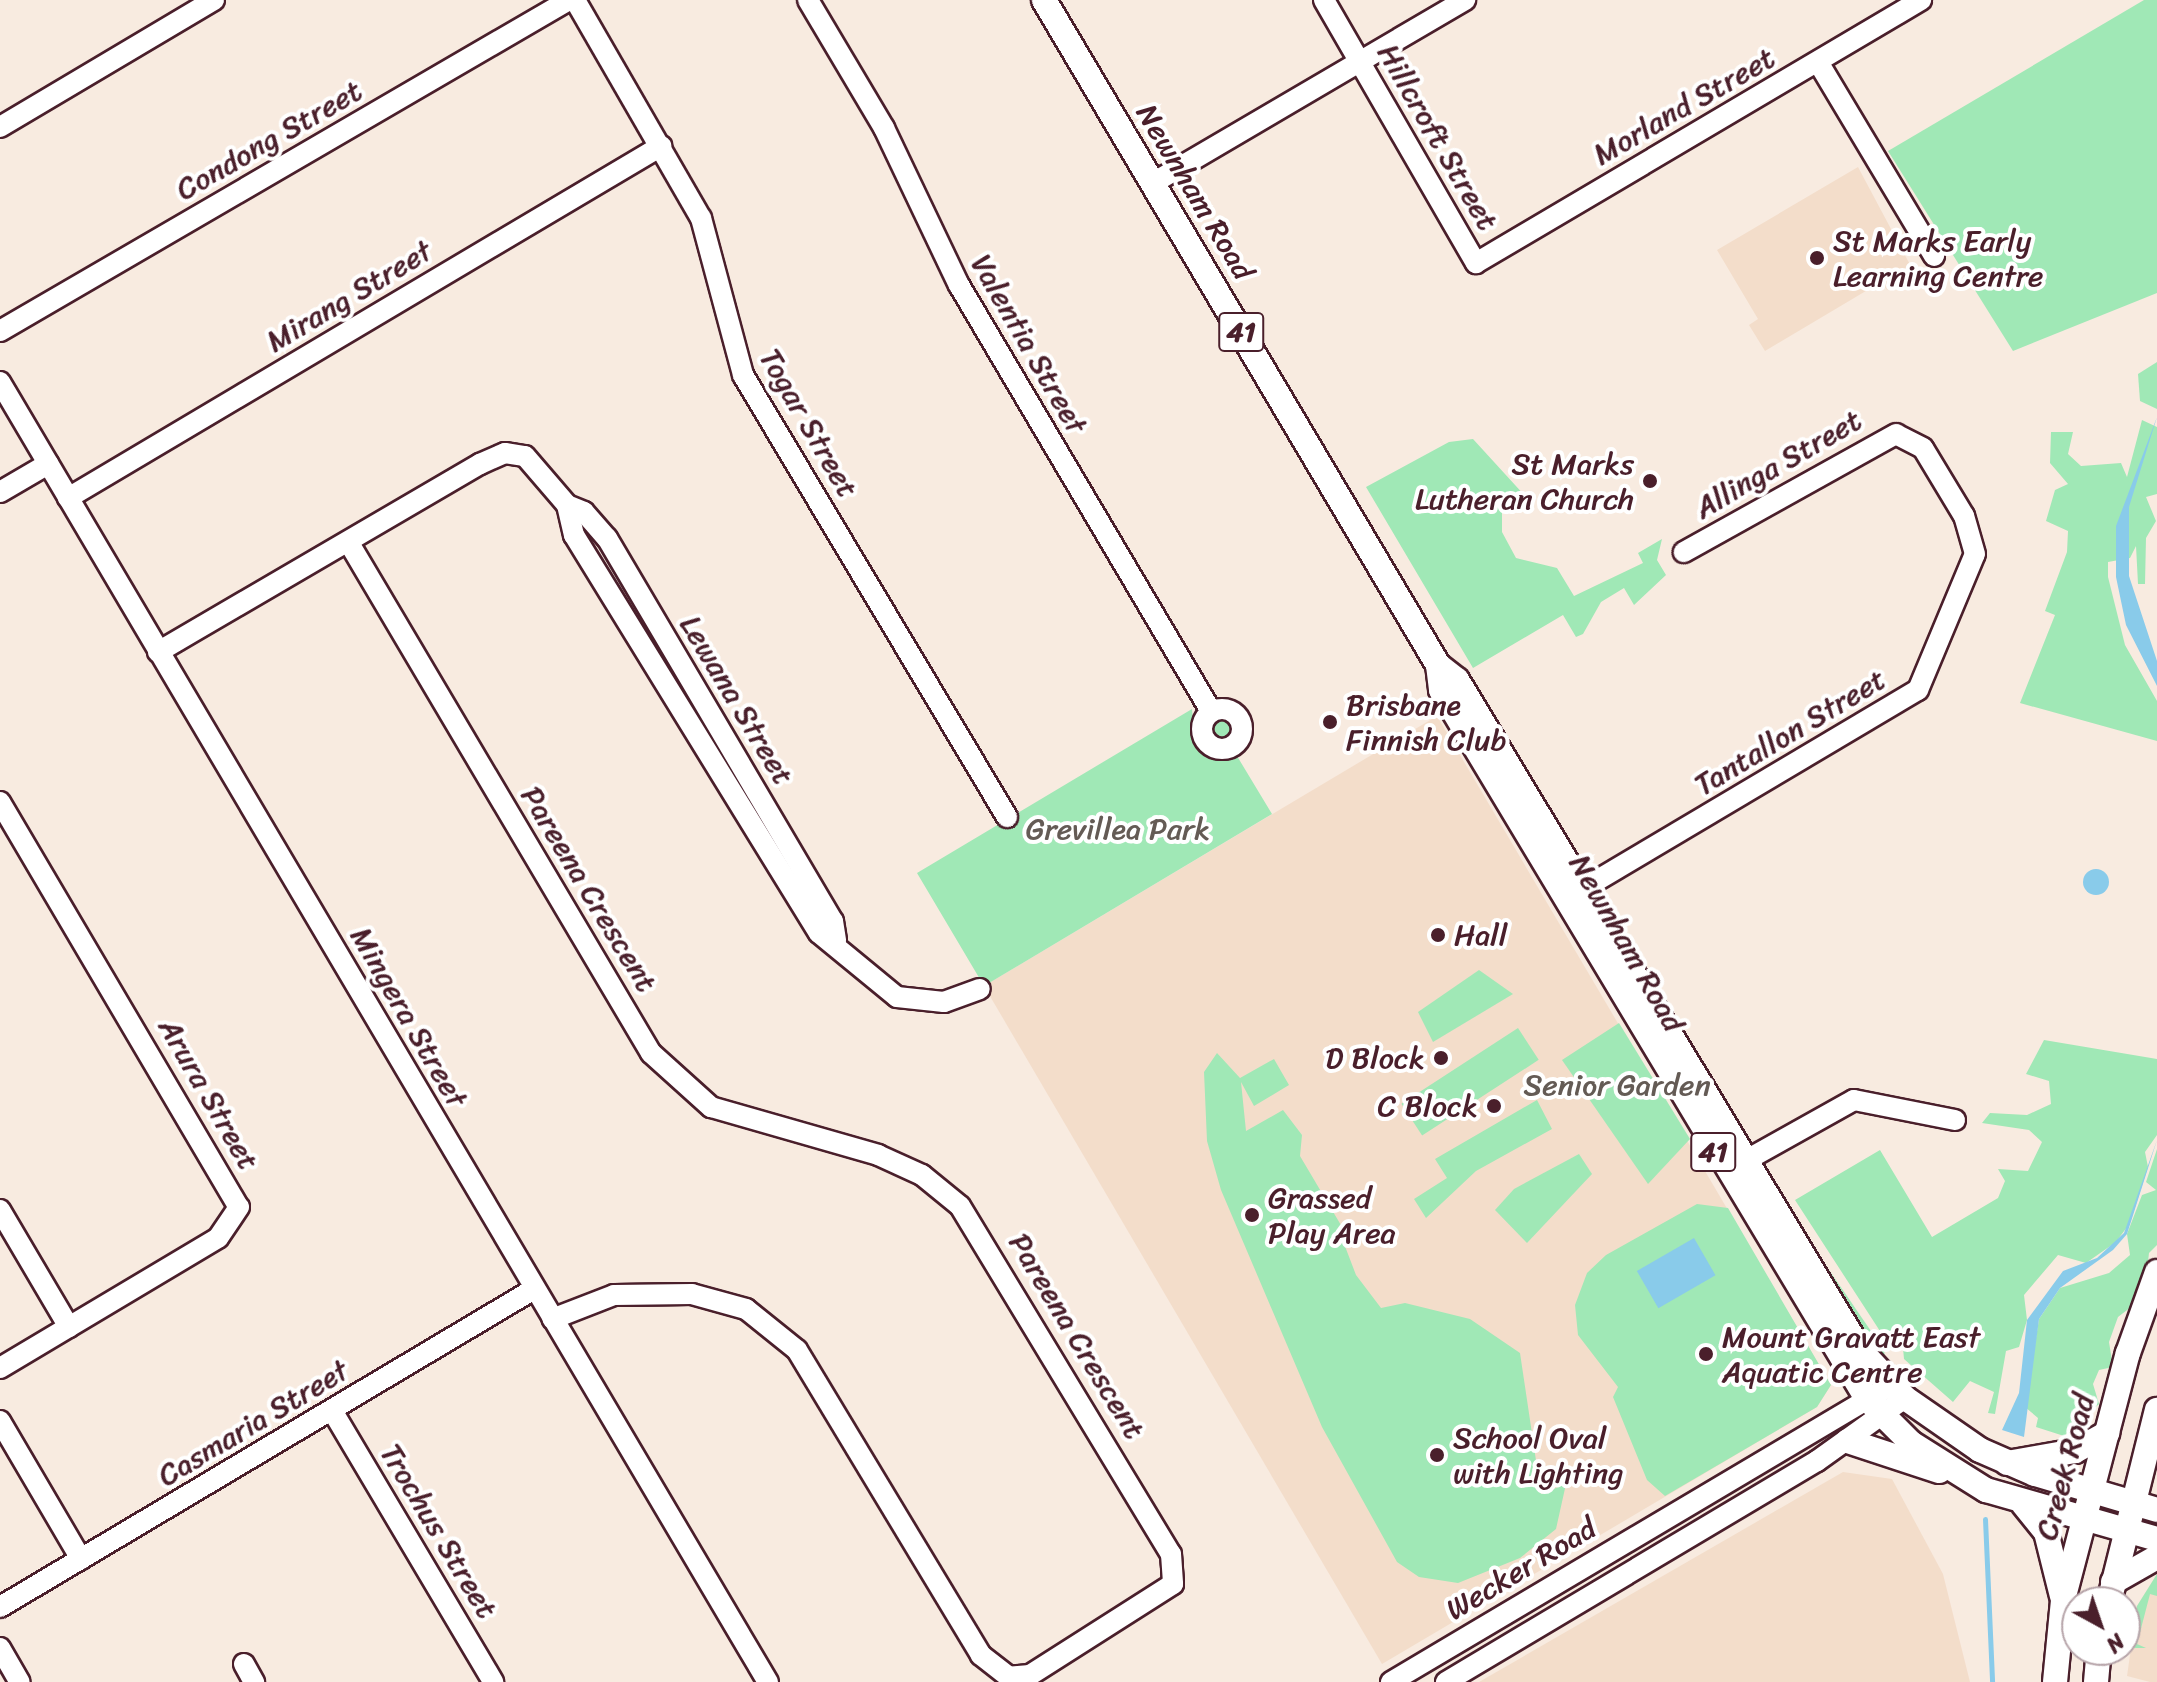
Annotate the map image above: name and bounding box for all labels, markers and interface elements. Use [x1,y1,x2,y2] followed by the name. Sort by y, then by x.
[1370,37,1506,237] street label: Hillcroft Street
[1587,40,1781,172] street label: Morland Street
[170,73,368,207] street label: Condong Street
[1128,97,1262,287] street label: Newnham Road
[1833,223,2044,294] place label: St Marks Early Learning Centre
[260,233,438,359] street label: Mirang Street
[963,248,1095,440] street label: Valentia Street
[1808,249,1826,267] marker: St Marks Early Learning Centre
[1217,308,1265,356] road number: 41
[752,342,866,504] street label: Togar Street
[1688,402,1868,526] street label: Allinga Street
[1415,446,1634,516] place label: St Marks Lutheran Church
[1641,472,1659,490] marker: St Marks Lutheran Church
[672,609,802,791] street label: Lewana Street
[1688,661,1892,803] street label: Tantallon Street
[1346,687,1506,758] place label: Brisbane Finnish Club
[1321,713,1339,731] marker: Brisbane Finnish Club
[513,779,665,999] street label: Pareena Crescent
[1026,811,1210,847] park label: Grevillea Park
[1562,848,1692,1038] street label: Newnham Road
[1454,917,1507,953] place label: Hall
[343,921,475,1113] street label: Mingera Street
[1429,926,1447,944] marker: Hall
[151,1011,267,1177] street label: Arura Street
[1326,1040,1425,1076] place label: D Block
[1432,1049,1450,1067] marker: D Block
[1523,1067,1711,1103] park label: Senior Garden
[1378,1088,1478,1124] place label: C Block
[1485,1097,1503,1115] marker: C Block
[1689,1128,1737,1176] road number: 41
[1268,1180,1396,1250] place label: Grassed Play Area
[1243,1206,1261,1224] marker: Grassed Play Area
[1001,1226,1153,1446] street label: Pareena Crescent
[1722,1319,1981,1390] place label: Mount Gravatt East Aquatic Centre
[1697,1345,1715,1363] marker: Mount Gravatt East Aquatic Centre
[151,1352,355,1494] street label: Casmaria Street
[2028,1390,2102,1544] street label: Creek Road
[1453,1420,1623,1490] place label: School Oval with Lighting
[373,1437,505,1625] street label: Trochus Street
[1428,1446,1446,1464] marker: School Oval with Lighting
[1439,1510,1603,1628] street label: Wecker Road
[2061,1586,2141,1666] north arrow
[2097,1623,2134,1663] text: N

